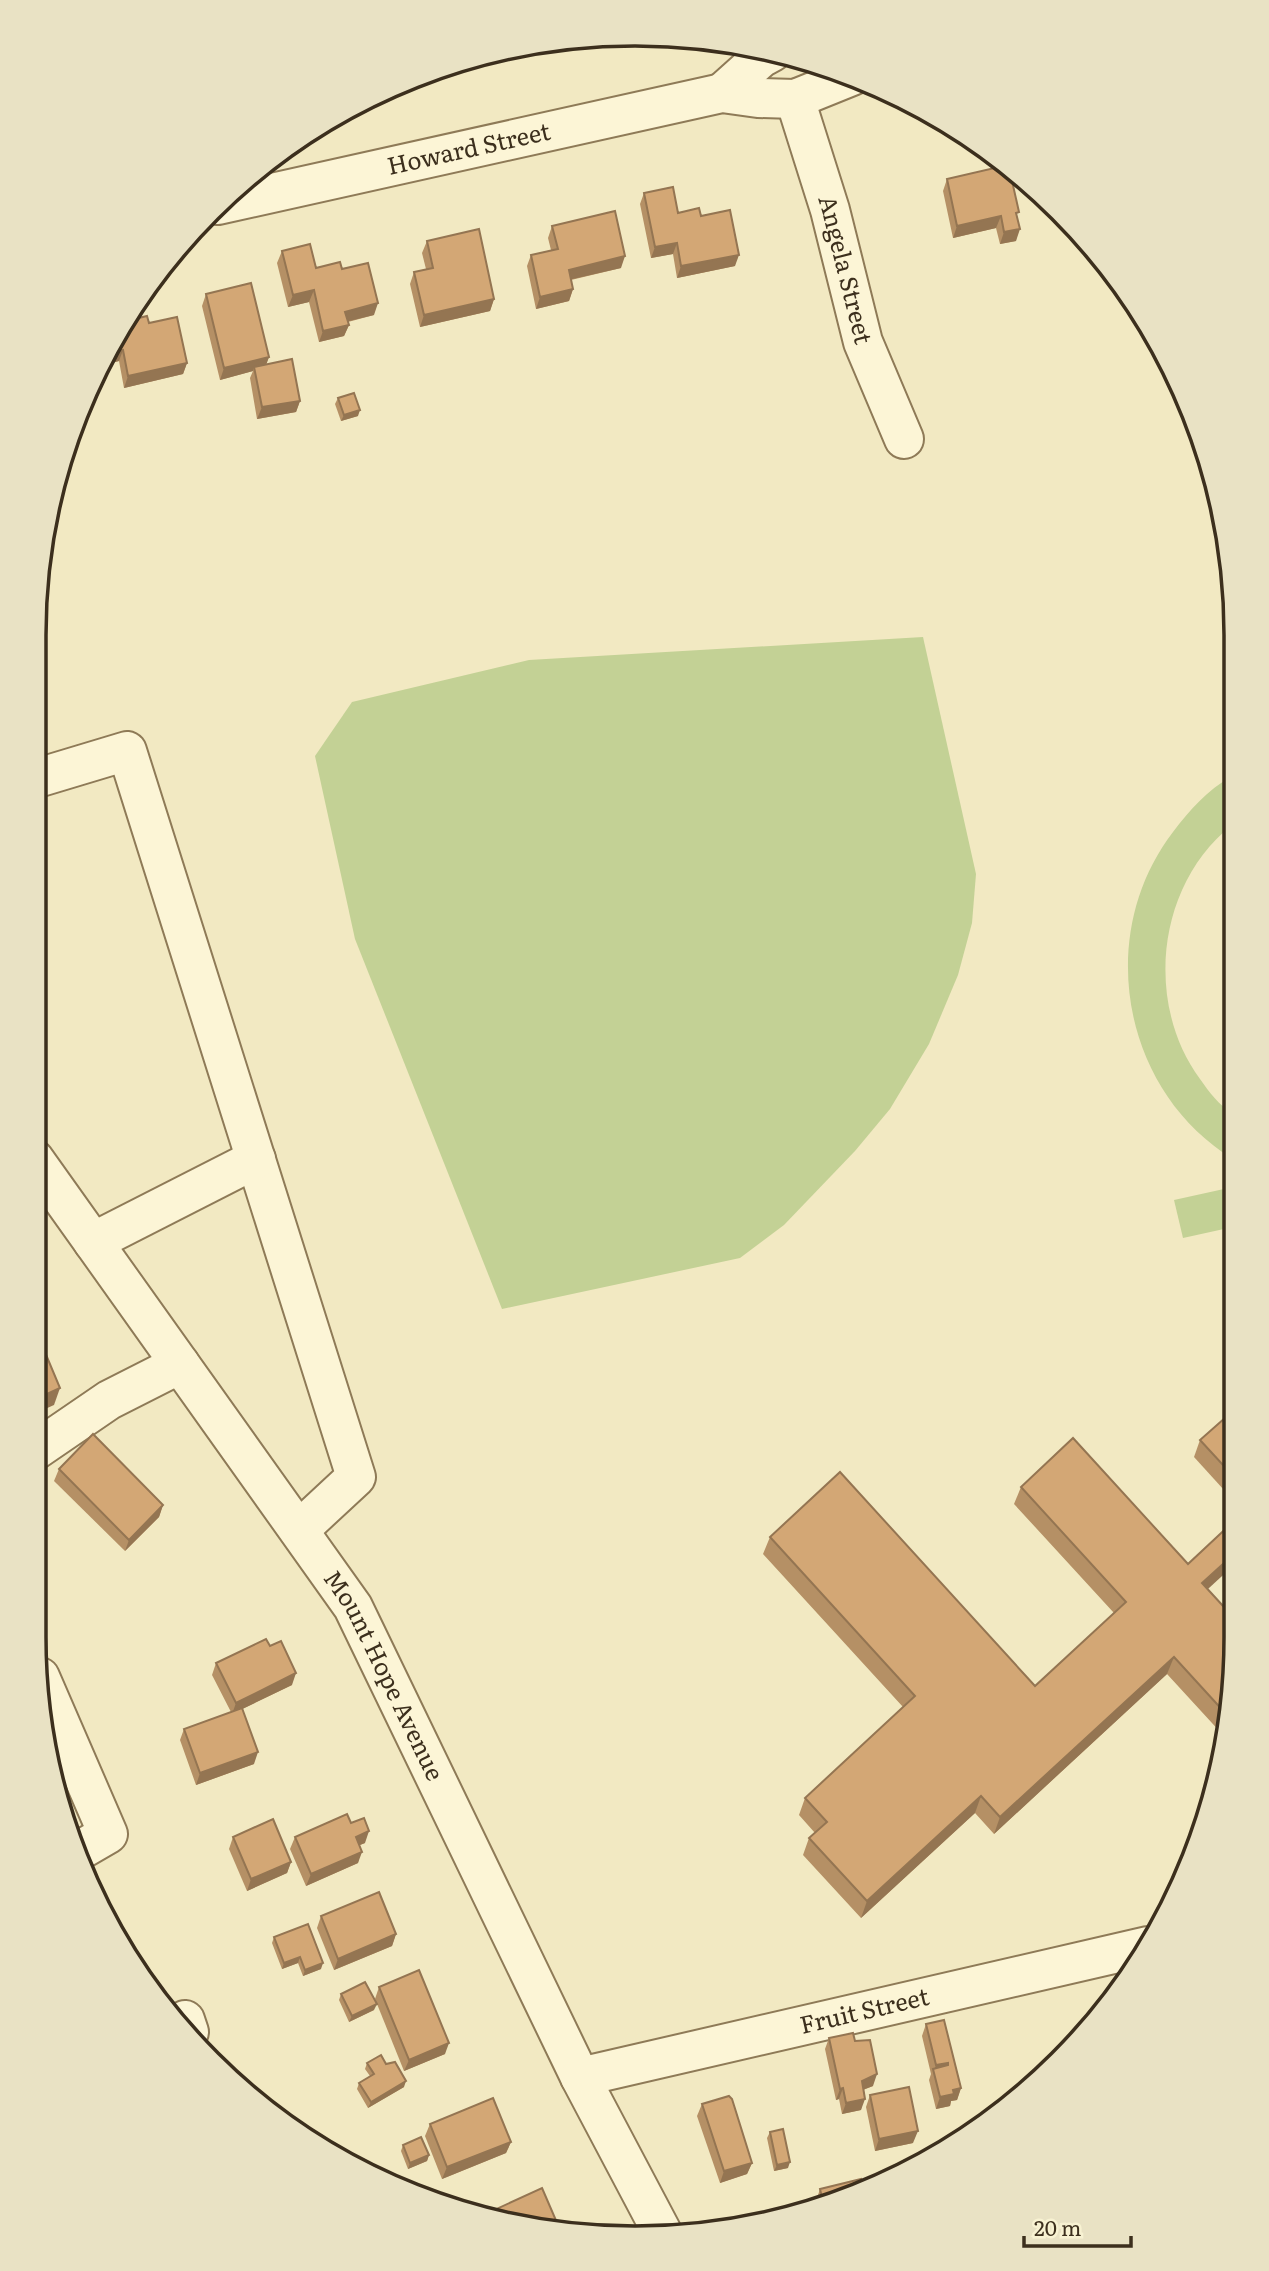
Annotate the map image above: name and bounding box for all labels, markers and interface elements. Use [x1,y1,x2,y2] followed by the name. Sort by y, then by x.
[383,112,554,182] street label: Howard Street
[811,190,883,348] street label: Angela Street
[317,1562,454,1786] street label: Mount Hope Avenue
[796,1977,932,2041] street label: Fruit Street
[1024,2204,1131,2248] scale bar
[1034,2211,1081,2242] text: 20 m

